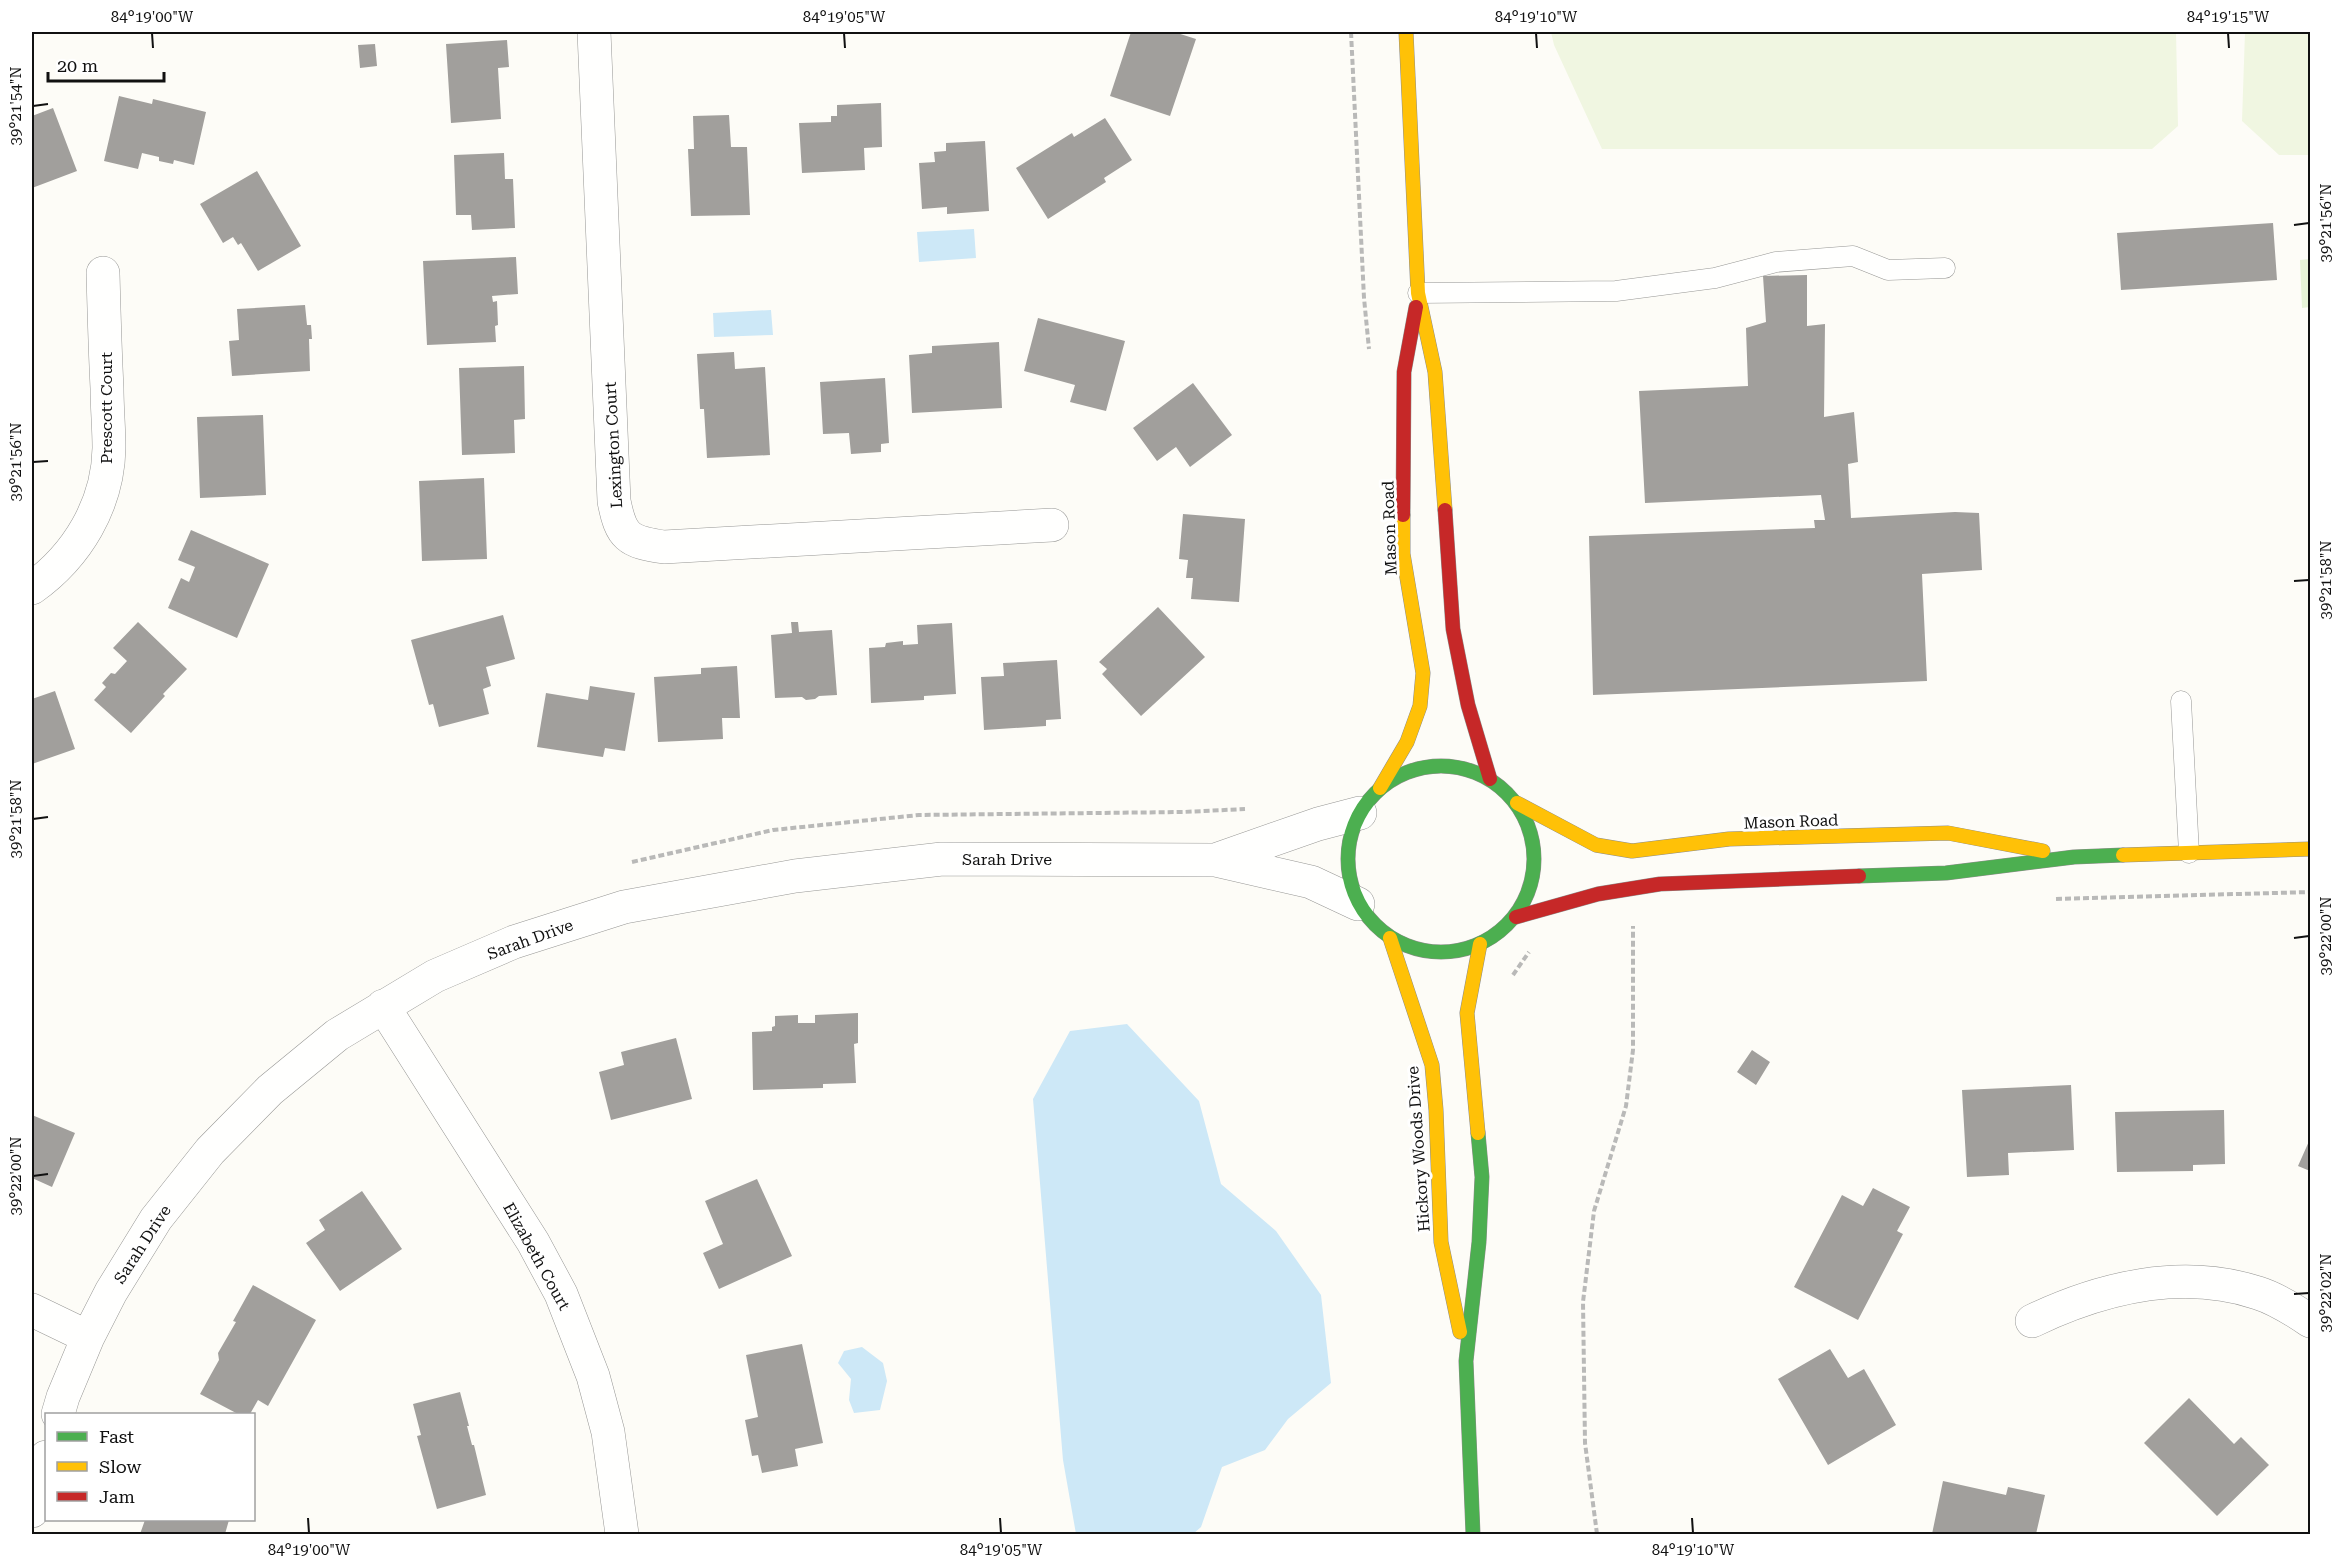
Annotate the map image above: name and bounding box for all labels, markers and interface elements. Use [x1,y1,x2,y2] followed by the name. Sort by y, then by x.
[111,8,194,26] text: 84°19'00"W
[803,8,886,26] text: 84°19'05"W
[1495,8,1578,26] text: 84°19'10"W
[2187,8,2270,26] text: 84°19'15"W
[48,45,164,83] scale bar
[57,55,98,76] text: 20 m
[7,66,25,146] text: 39°21'54"N
[2317,183,2335,263] text: 39°21'56"N
[97,352,116,464] street label: Prescott Court
[601,381,626,509] street label: Lexington Court
[7,422,25,502] text: 39°21'56"N
[1378,480,1401,576] street label: Mason Road
[2317,540,2335,620] text: 39°21'58"N
[7,779,25,859] text: 39°21'58"N
[1743,810,1839,833] street label: Mason Road
[962,850,1052,869] street label: Sarah Drive
[2317,896,2335,976] text: 39°22'00"N
[485,915,576,964] street label: Sarah Drive
[1403,1065,1434,1233] street label: Hickory Woods Drive
[7,1136,25,1216] text: 39°22'00"N
[499,1199,574,1313] street label: Elizabeth Court
[110,1201,175,1287] street label: Sarah Drive
[2317,1253,2335,1333] text: 39°22'02"N
[45,1413,255,1521] legend
[99,1426,134,1447] text: Fast
[99,1456,141,1477] text: Slow
[99,1486,135,1507] text: Jam
[268,1541,351,1559] text: 84°19'00"W
[960,1541,1043,1559] text: 84°19'05"W
[1652,1541,1735,1559] text: 84°19'10"W

